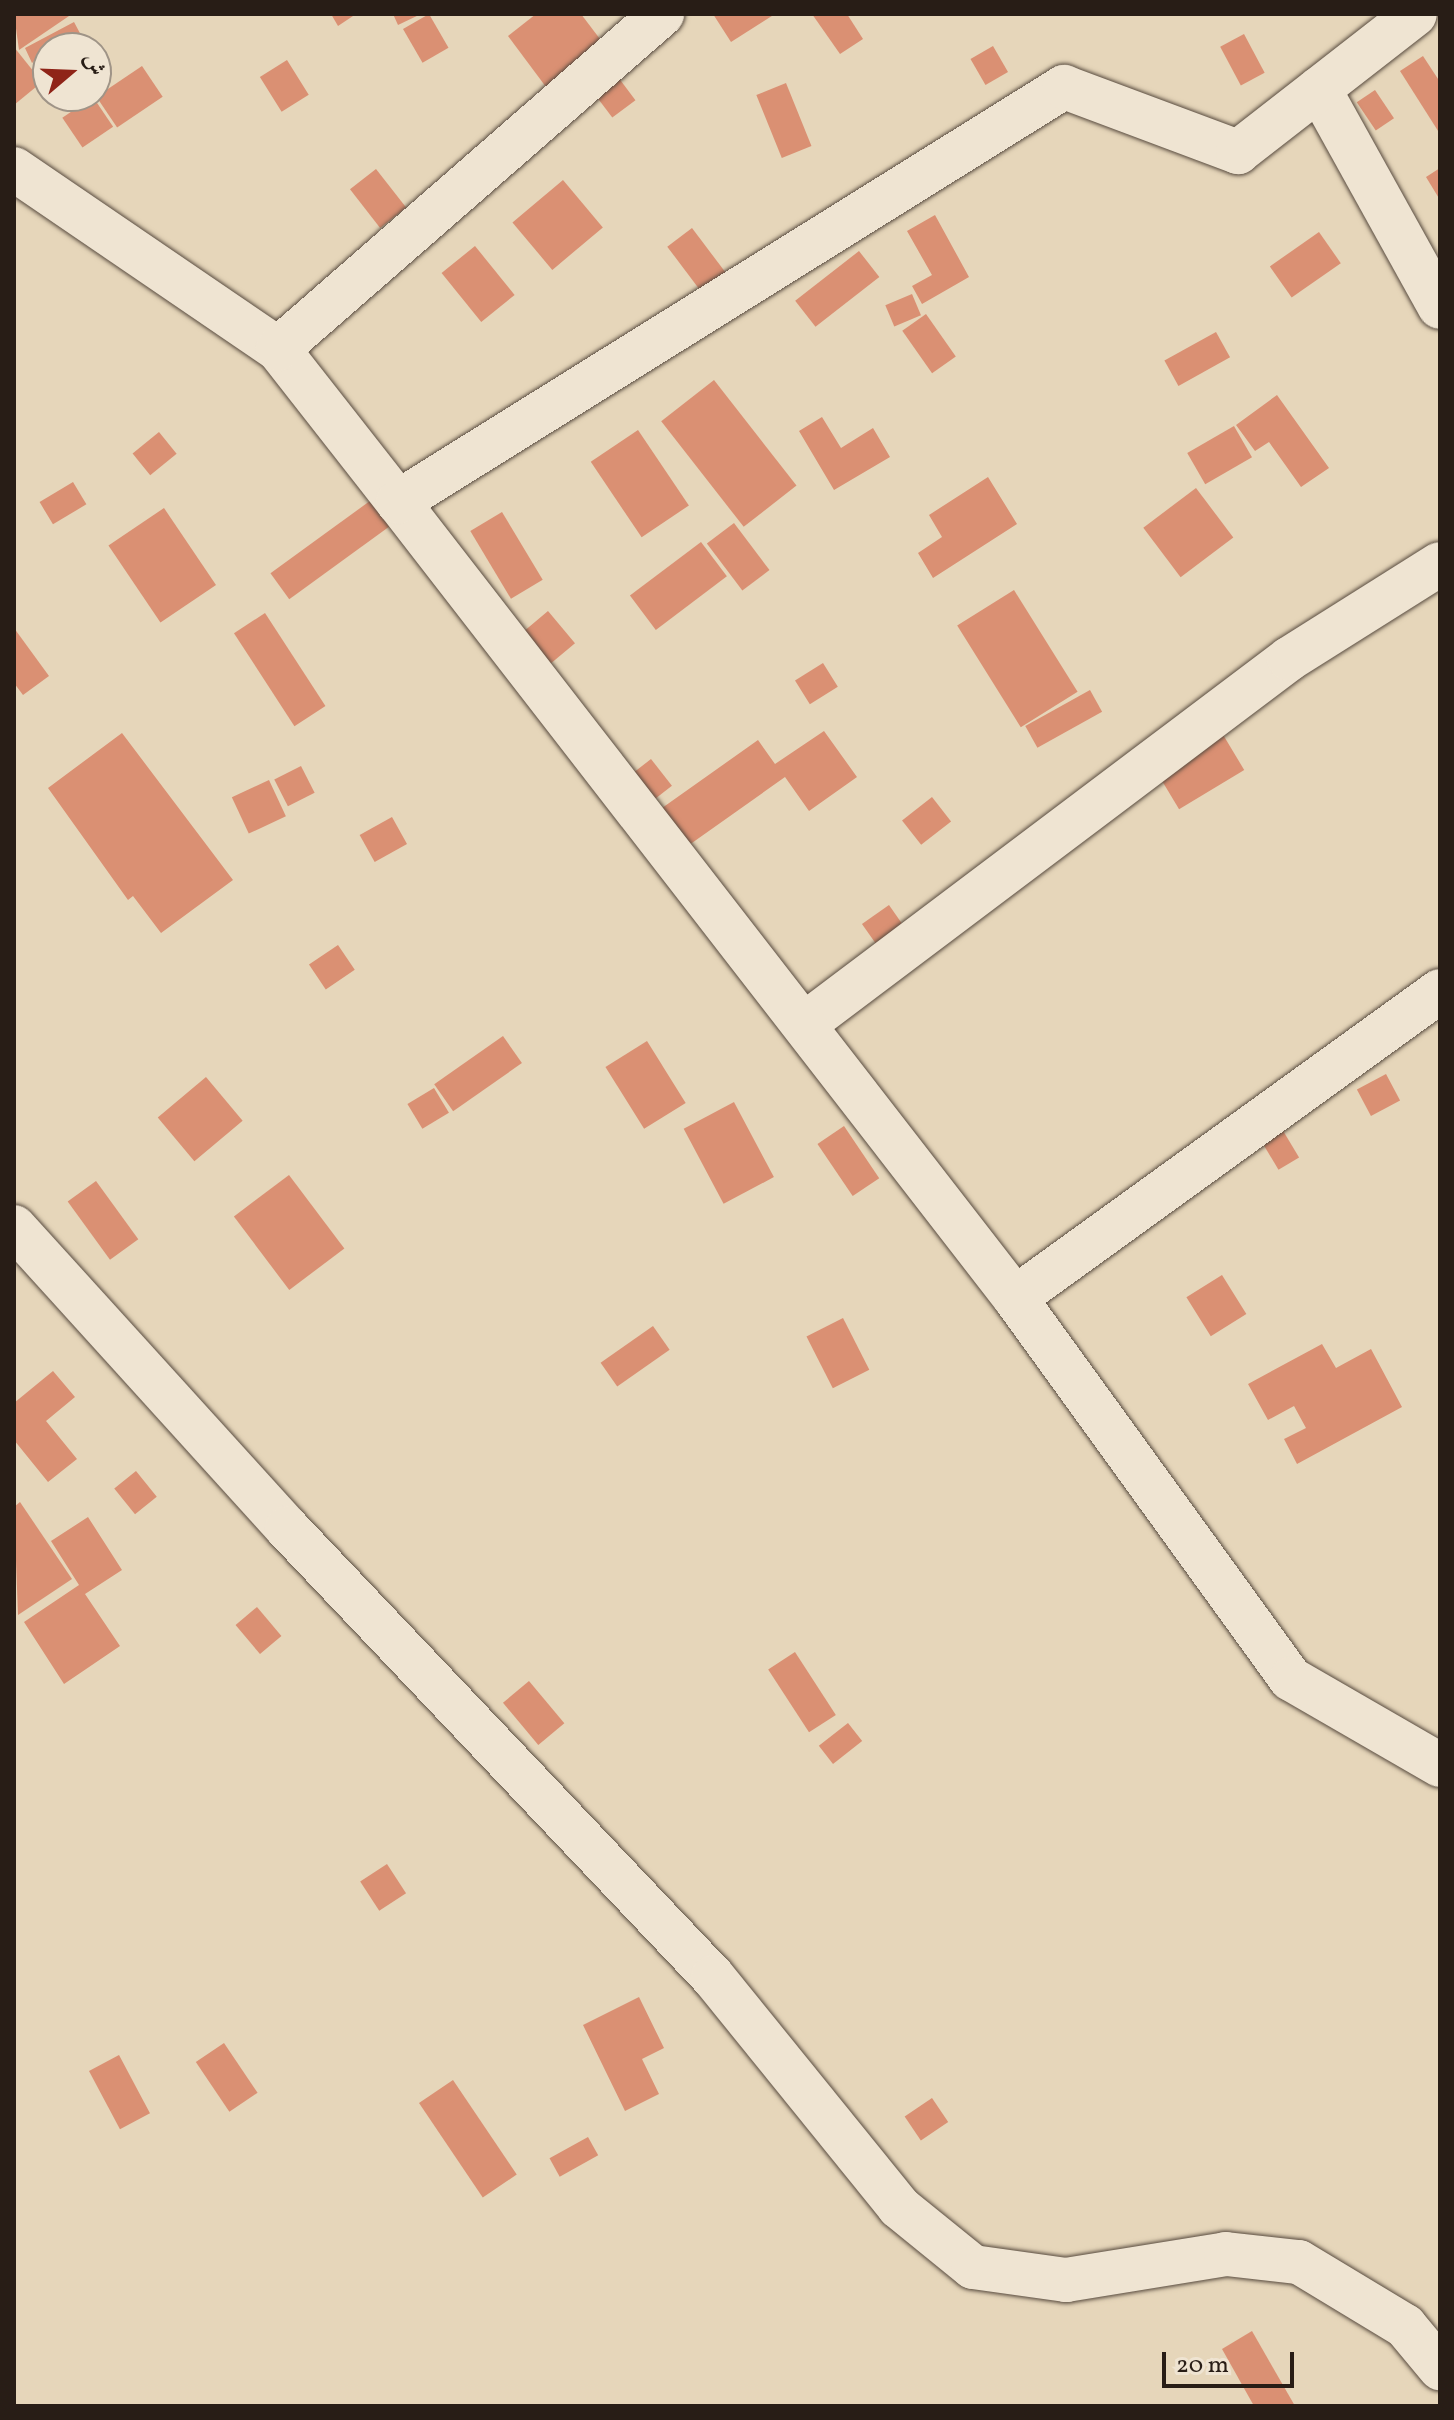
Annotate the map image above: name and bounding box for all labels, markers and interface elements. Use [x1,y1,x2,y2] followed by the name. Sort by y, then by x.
[32,32,112,112] north arrow
[75,49,111,80] text: ش
[1166,2336,1298,2386] scale bar
[1176,2349,1229,2383] text: 20 m

